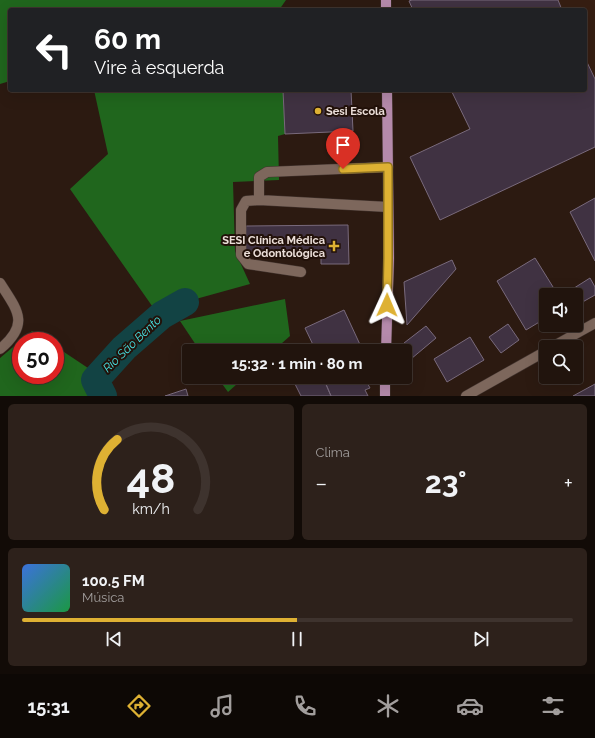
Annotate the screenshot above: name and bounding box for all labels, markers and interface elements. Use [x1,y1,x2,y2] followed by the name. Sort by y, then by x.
[94,23,161,56] text: 60 m
[28,24,80,76] icon: left
[94,57,224,78] text: Vire à esquerda
[326,105,385,118] place label: Sesi Escola
[313,106,323,116] marker: Sesi Escola
[326,128,360,169] pin
[332,134,354,156] icon: arrive
[222,234,325,260] place label: SESI Clínica Médica e Odontológica
[328,240,340,252] marker: SESI Clínica Médica e Odontológica
[366,284,408,326] position arrow
[539,288,583,384] map controls
[539,288,583,332] button: sound
[100,313,164,375] water label: Rio São Bento
[12,332,64,384] speed limit sign: 50
[539,340,583,384] button: search
[231,355,363,373] text: 15:32 · 1 min · 80 m
[316,445,350,460] text: Clima
[126,454,175,503] text: 48
[425,465,466,500] text: 23°
[316,470,327,496] text: −
[564,470,573,496] text: +
[132,501,170,517] text: km/h
[82,572,145,590] text: 100.5 FM
[82,590,124,605] text: Música
[103,628,125,650] icon: previous
[286,628,308,650] icon: pause
[470,628,492,650] icon: next
[125,692,153,720] icon: directions
[208,692,236,720] icon: music
[291,692,319,720] icon: phone
[374,692,402,720] icon: climate
[456,692,484,720] icon: car
[539,692,567,720] icon: filters
[27,696,70,717] text: 15:31

